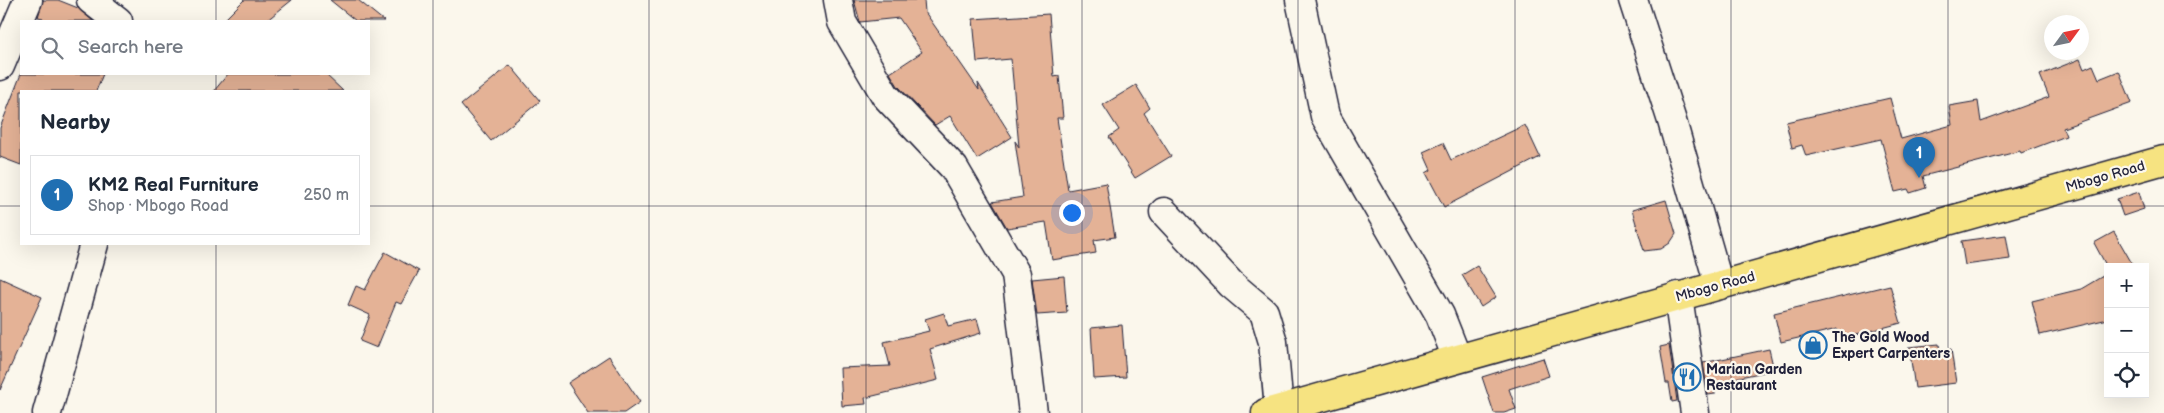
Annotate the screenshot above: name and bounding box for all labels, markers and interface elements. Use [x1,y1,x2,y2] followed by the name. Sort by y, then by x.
[2044,15,2089,60] north arrow
[20,20,370,75] search box
[38,34,66,62] icon: search
[78,36,183,59] text: Search here
[40,110,110,135] text: Nearby
[1903,137,1935,178] pin: 1
[2064,157,2147,196] street label: Mbogo Road
[88,174,259,197] text: KM2 Real Furniture
[54,186,60,205] text: 1
[303,186,349,205] text: 250 m
[88,197,229,216] text: Shop · Mbogo Road
[1059,200,1085,226] your location
[2104,263,2149,398] map controls
[2104,263,2149,308] button: +
[1674,268,1757,305] street label: Mbogo Road
[2104,308,2149,353] button: −
[1832,329,1950,362] place label: The Gold Wood Expert Carpenters
[1798,330,1828,360] shop icon: The Gold Wood Expert Carpenters
[2104,353,2149,398] button: locate
[1706,361,1803,394] place label: Marian Garden Restaurant
[1672,362,1702,392] restaurant icon: Marian Garden Restaurant

